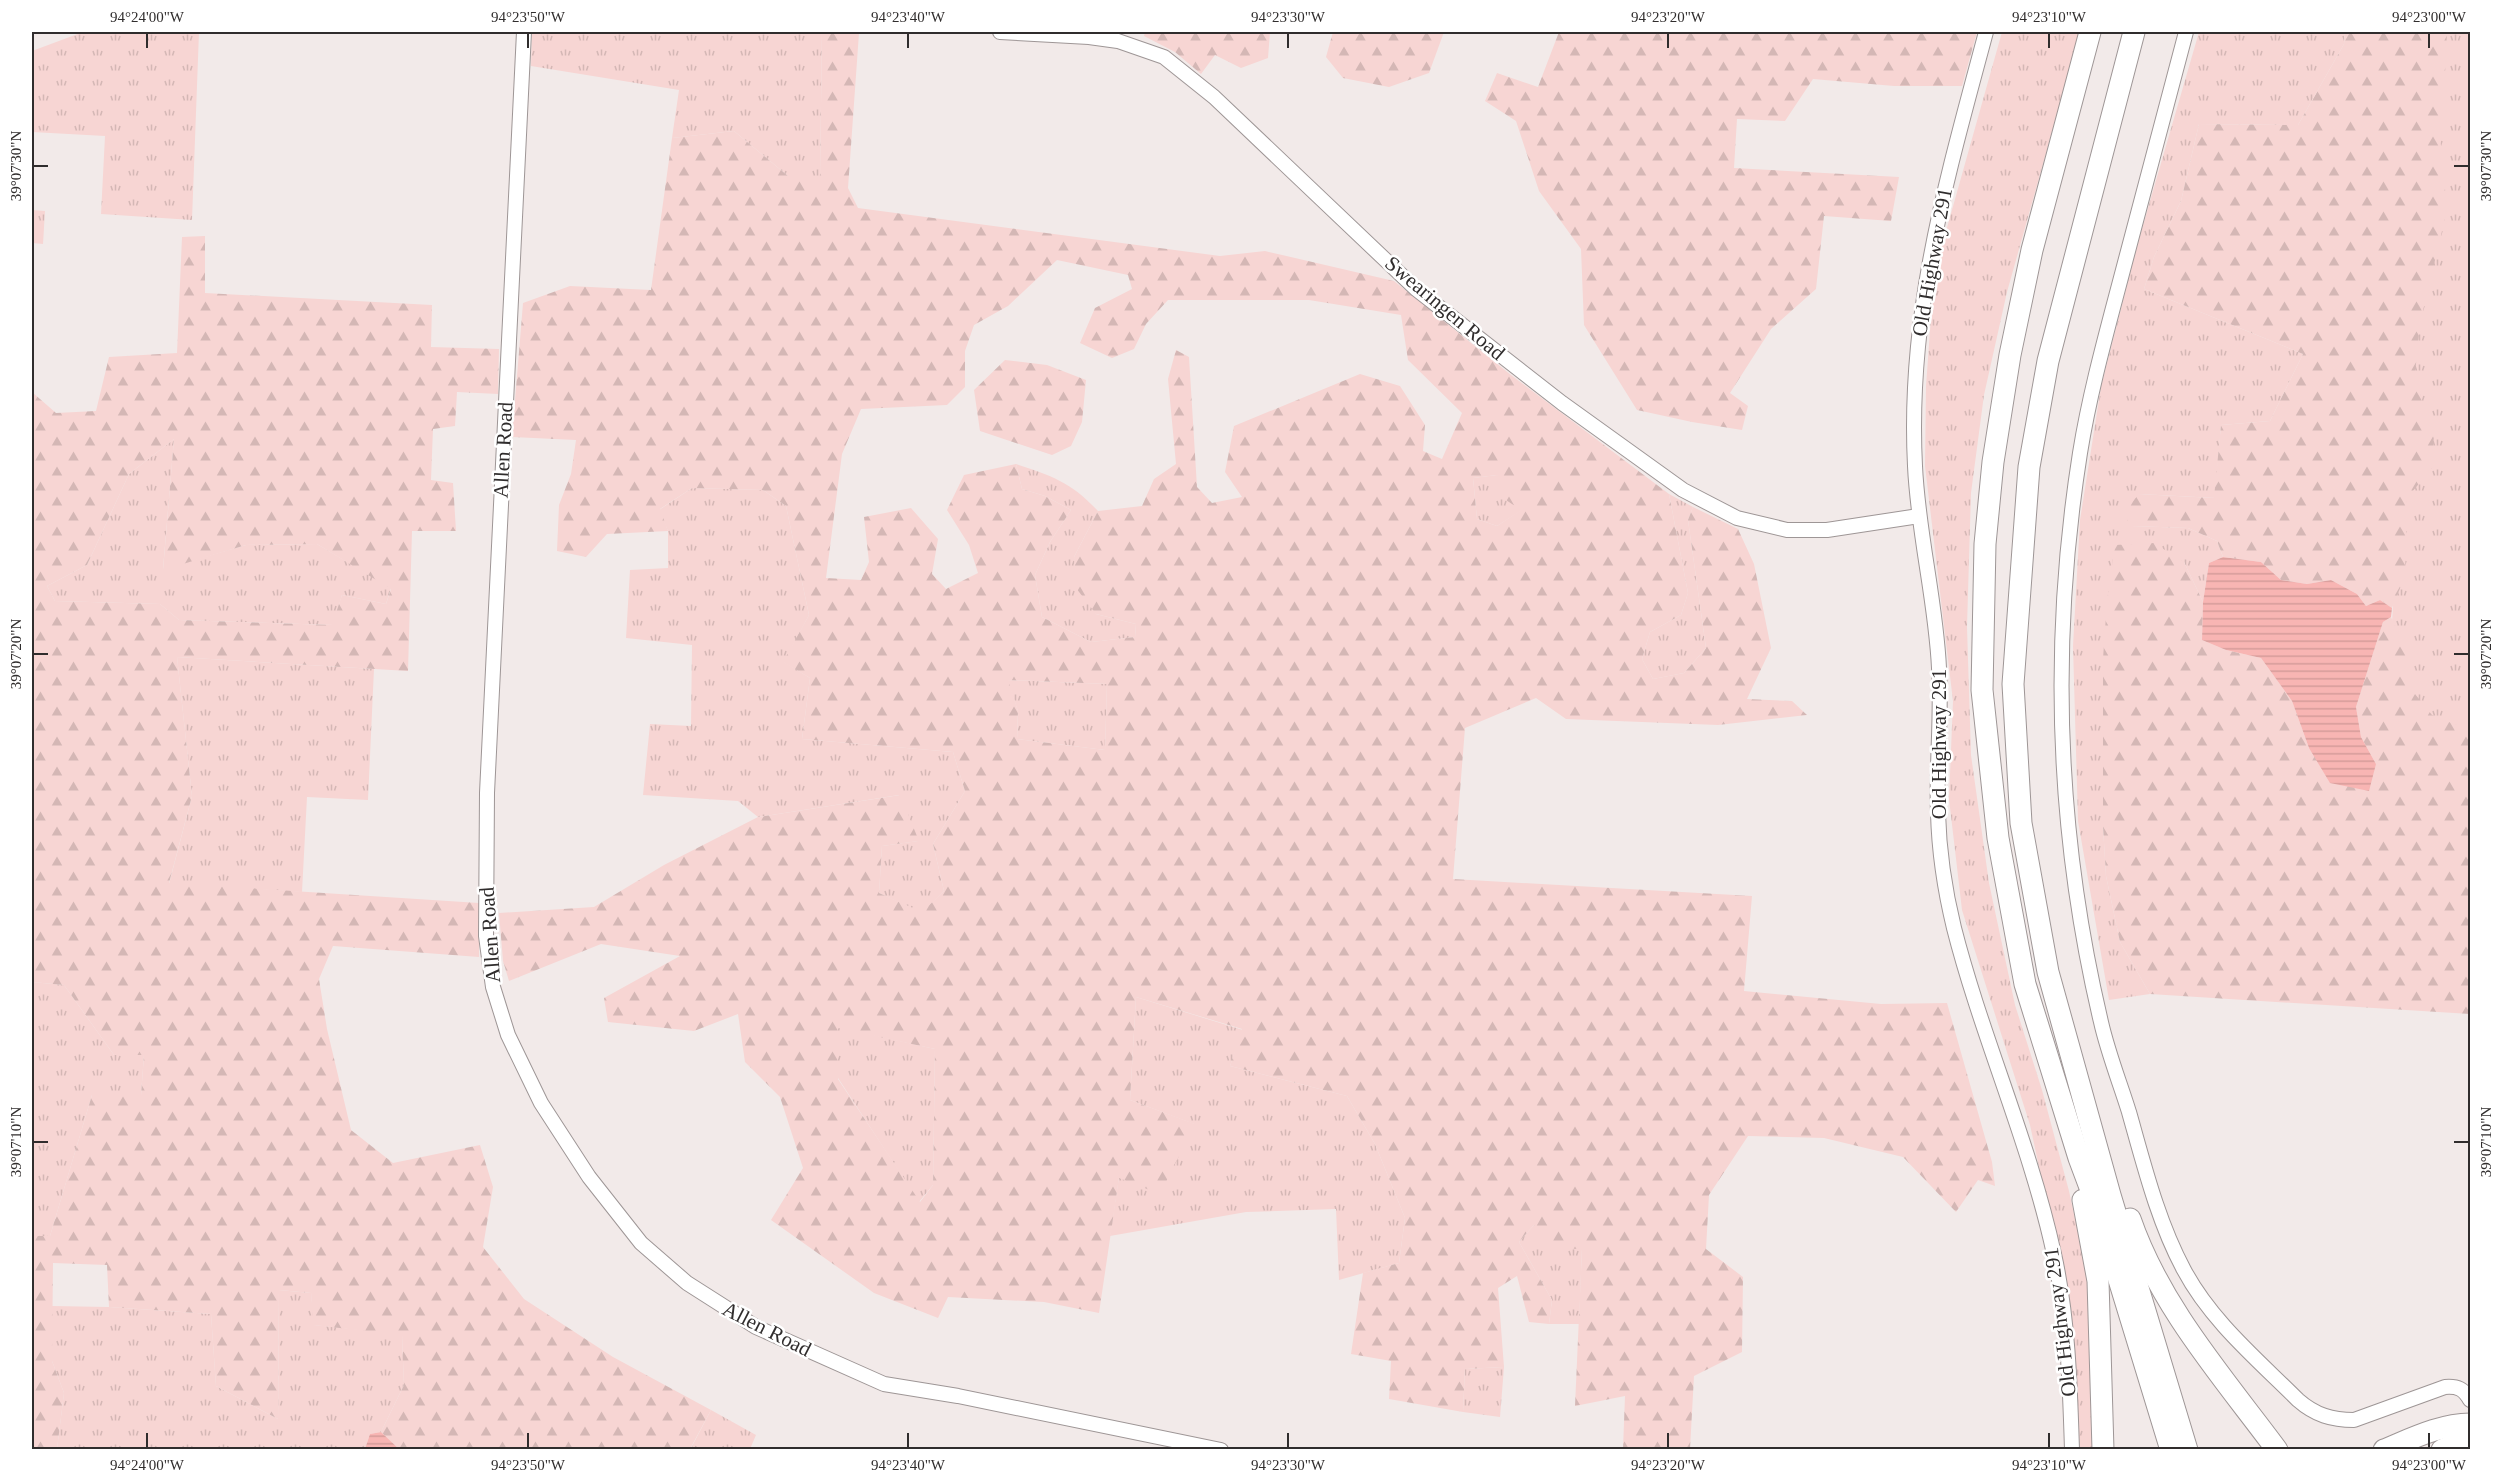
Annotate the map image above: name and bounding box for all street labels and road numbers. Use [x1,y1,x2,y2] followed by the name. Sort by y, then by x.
[1907,186,1957,338] street label: Old Highway 291
[1380,251,1510,365] street label: Swearingen Road
[488,401,518,499] street label: Allen Road
[1927,669,1951,819] street label: Old Highway 291
[475,886,505,984] street label: Allen Road
[2039,1246,2081,1398] street label: Old Highway 291
[719,1296,816,1362] street label: Allen Road

